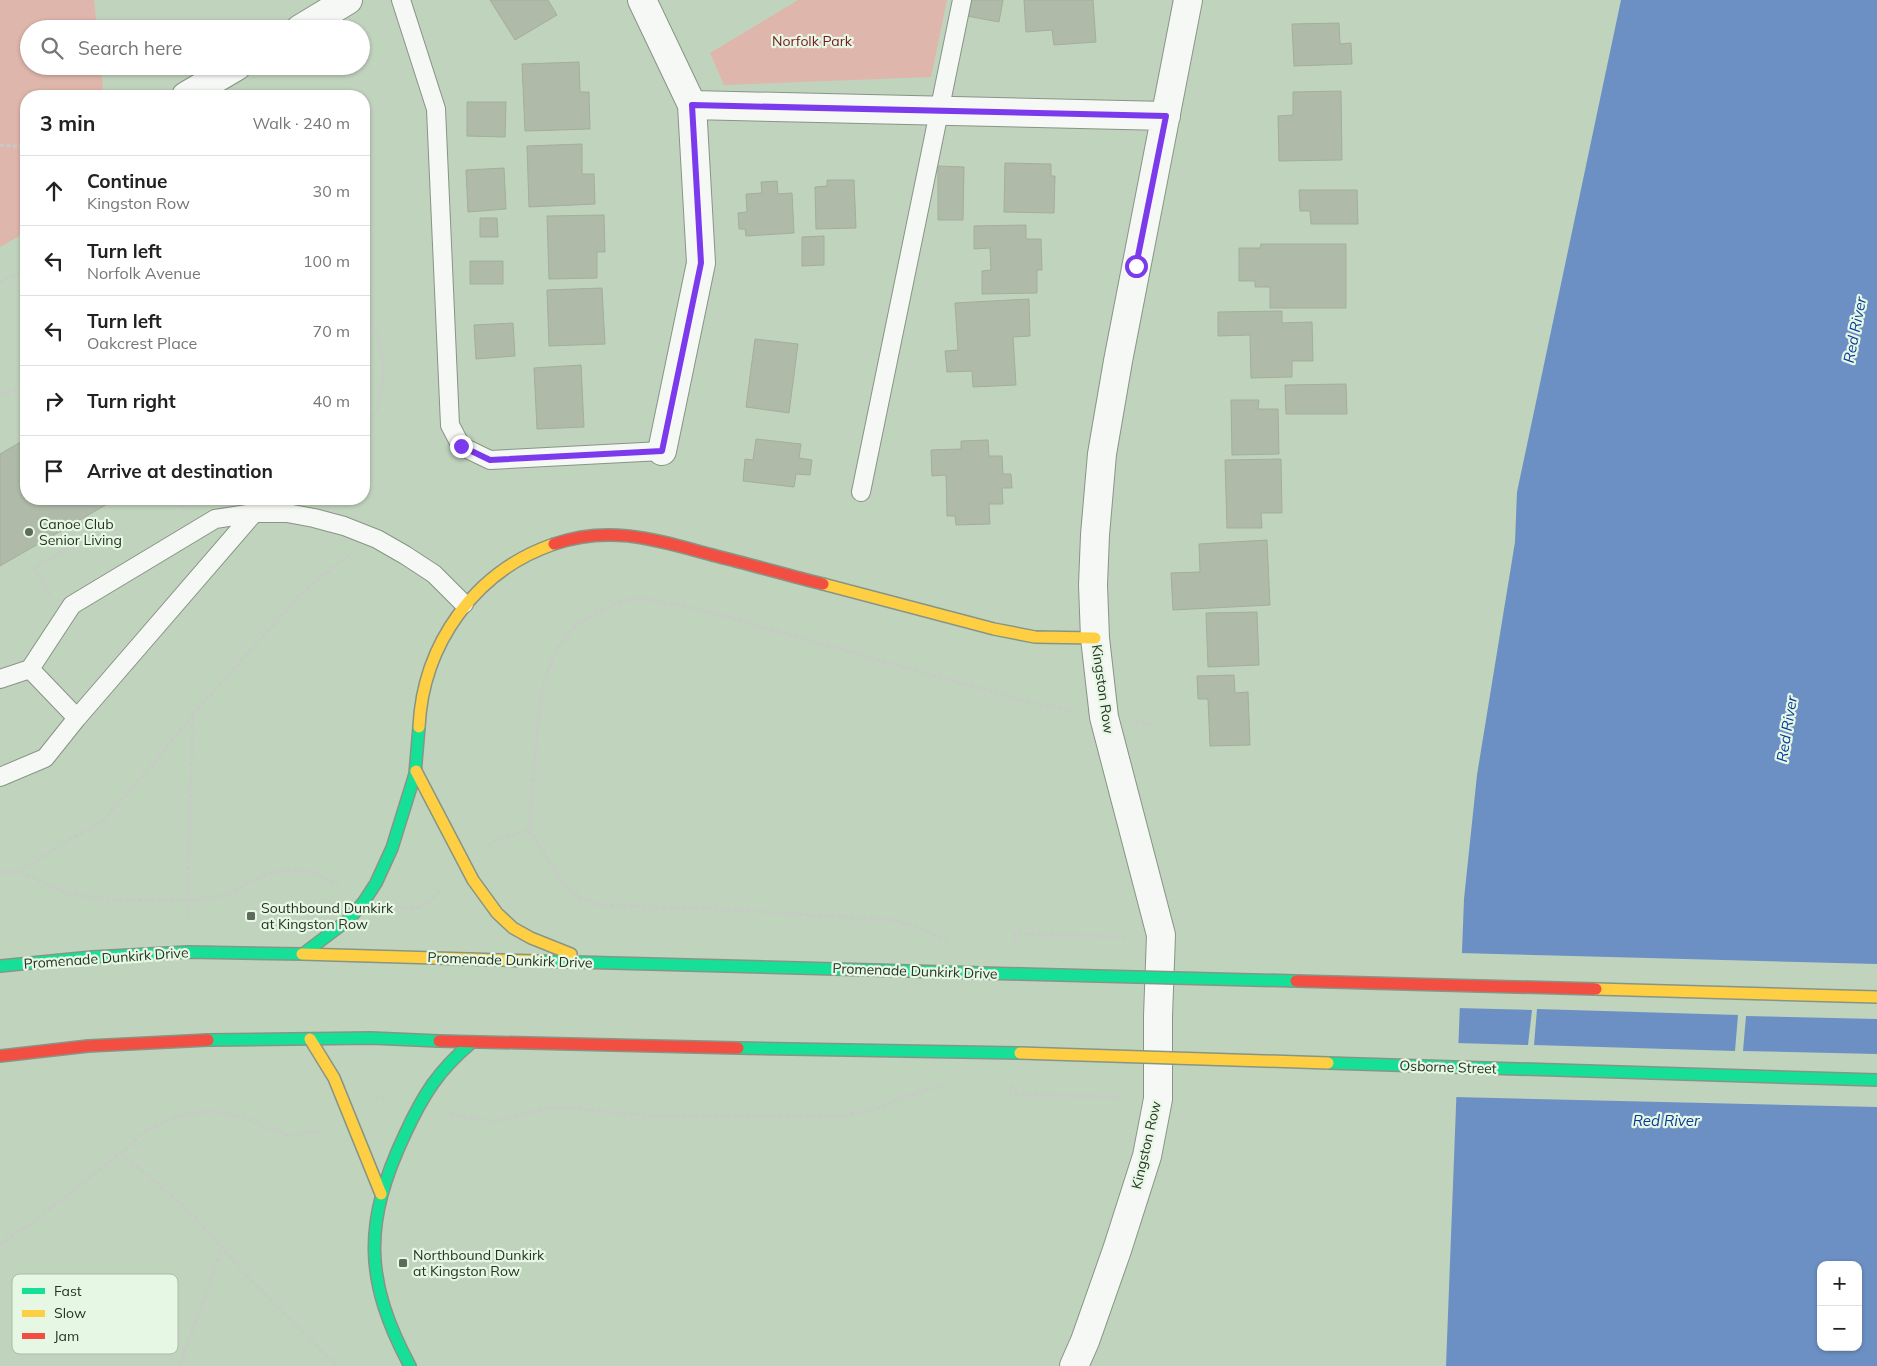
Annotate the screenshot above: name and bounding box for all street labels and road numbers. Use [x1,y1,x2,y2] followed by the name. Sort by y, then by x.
[1088,643,1118,735] street label: Kingston Row
[23,943,189,973] street label: Promenade Dunkirk Drive
[427,948,593,972] street label: Promenade Dunkirk Drive
[832,959,998,983] street label: Promenade Dunkirk Drive
[1399,1056,1497,1078] street label: Osborne Street
[1127,1099,1165,1191] street label: Kingston Row

